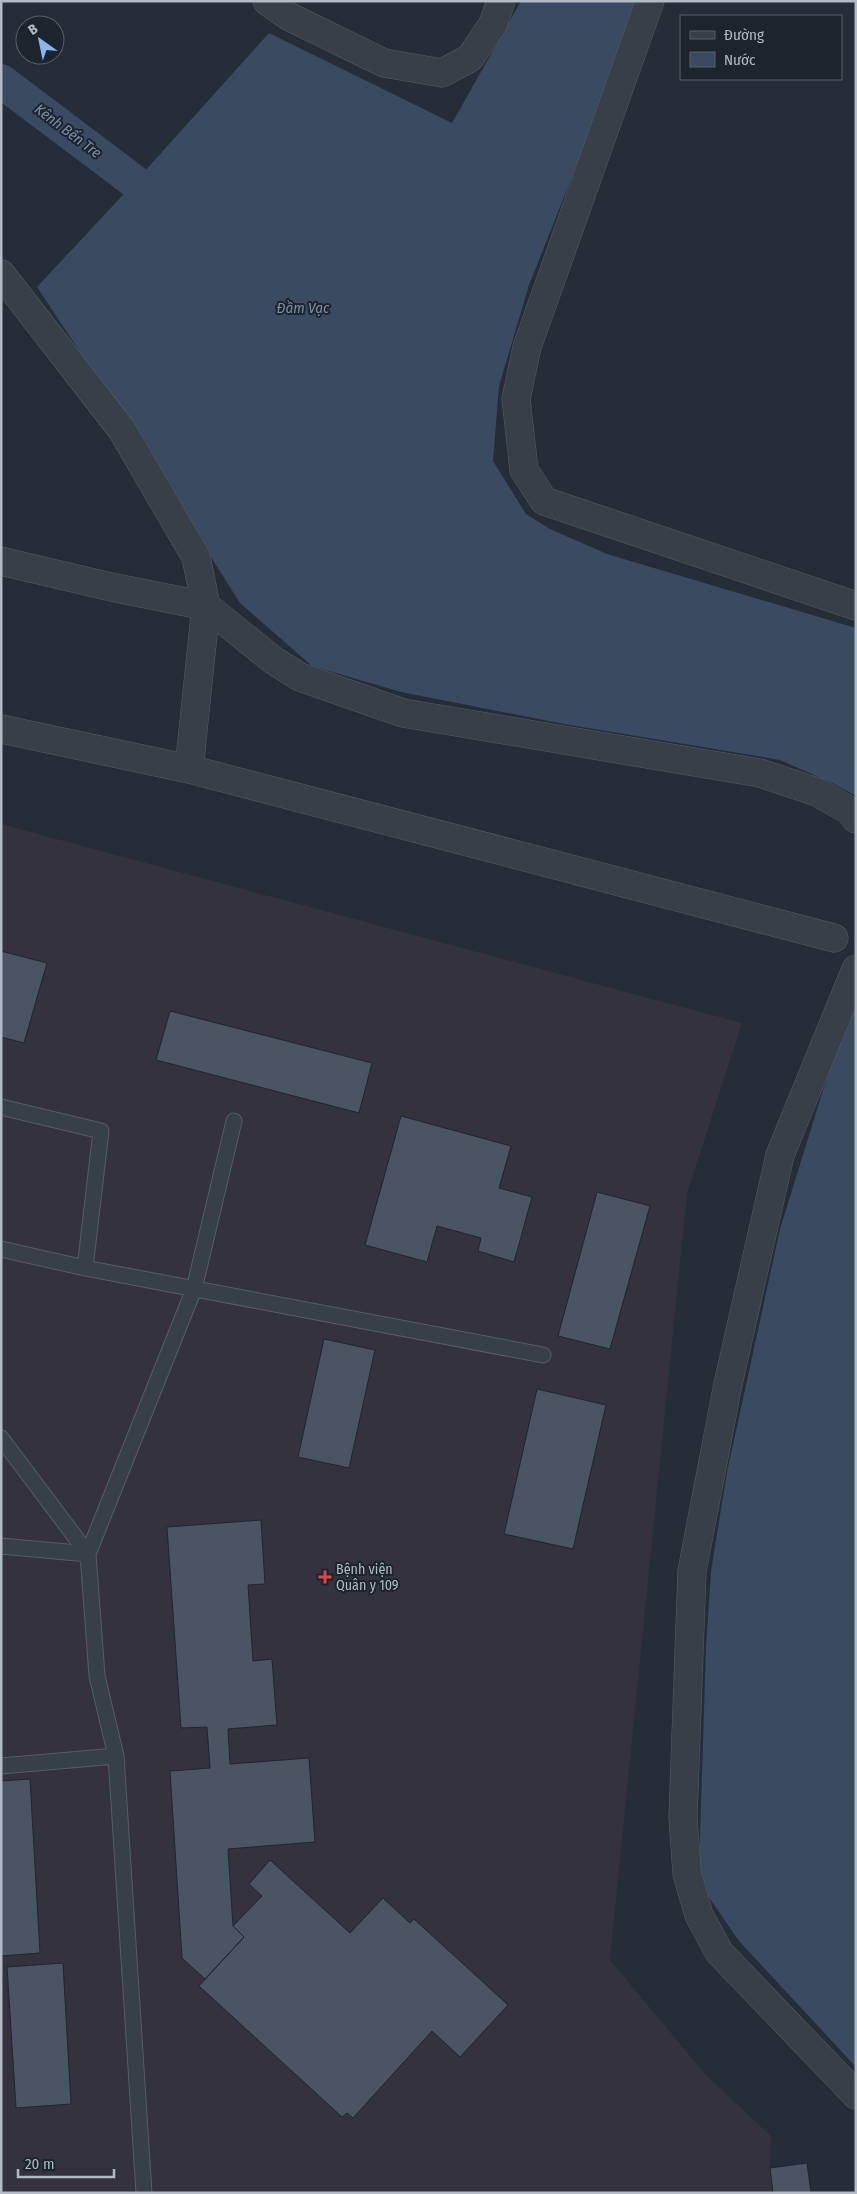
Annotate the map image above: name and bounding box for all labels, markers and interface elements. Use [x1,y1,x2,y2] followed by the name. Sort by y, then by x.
[15,15,65,65] north arrow
[680,15,842,80] legend
[25,20,41,39] text: B
[724,26,764,44] text: Đường
[724,51,756,69] text: Nước
[31,100,105,162] water label: Kênh Bến Tre
[277,299,330,317] water label: Đầm Vạc
[336,1561,399,1594] place label: Bệnh viện Quân y 109
[318,1570,332,1584] marker: Bệnh viện Quân y 109
[18,2146,114,2178] scale bar
[25,2155,55,2173] text: 20 m

